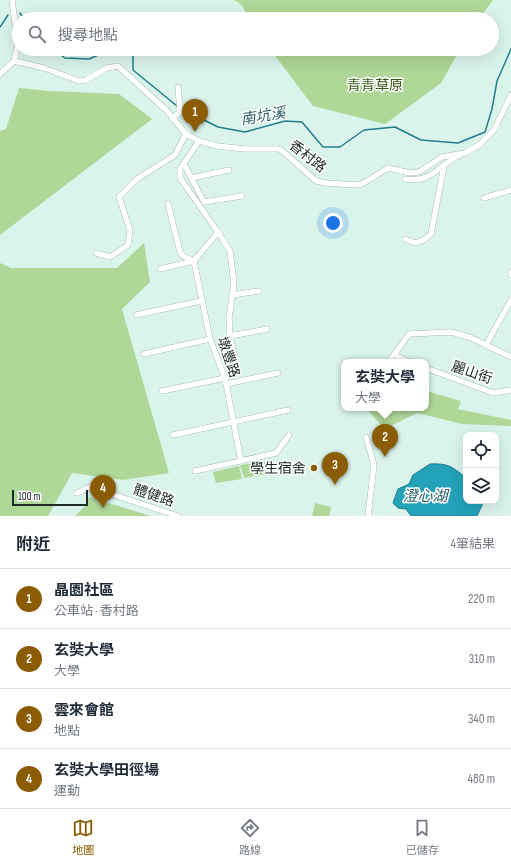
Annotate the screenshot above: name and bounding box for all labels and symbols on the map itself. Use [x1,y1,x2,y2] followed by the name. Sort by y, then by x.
[347,77,403,94] park label: 青青草原
[182,99,208,132] pin: 1
[239,103,289,129] water label: 南坑溪
[286,137,329,176] street label: 香村路
[323,213,343,233] your location
[214,335,243,380] street label: 墩豐路
[449,358,494,387] street label: 麗山街
[372,424,398,457] pin: 2
[322,452,348,485] pin: 3
[250,460,306,477] place label: 學生宿舍
[309,463,319,473] marker: 學生宿舍
[90,475,116,508] pin: 4
[131,481,176,510] street label: 體健路
[402,487,449,506] water label: 澄心湖
[12,488,88,507] scale bar

